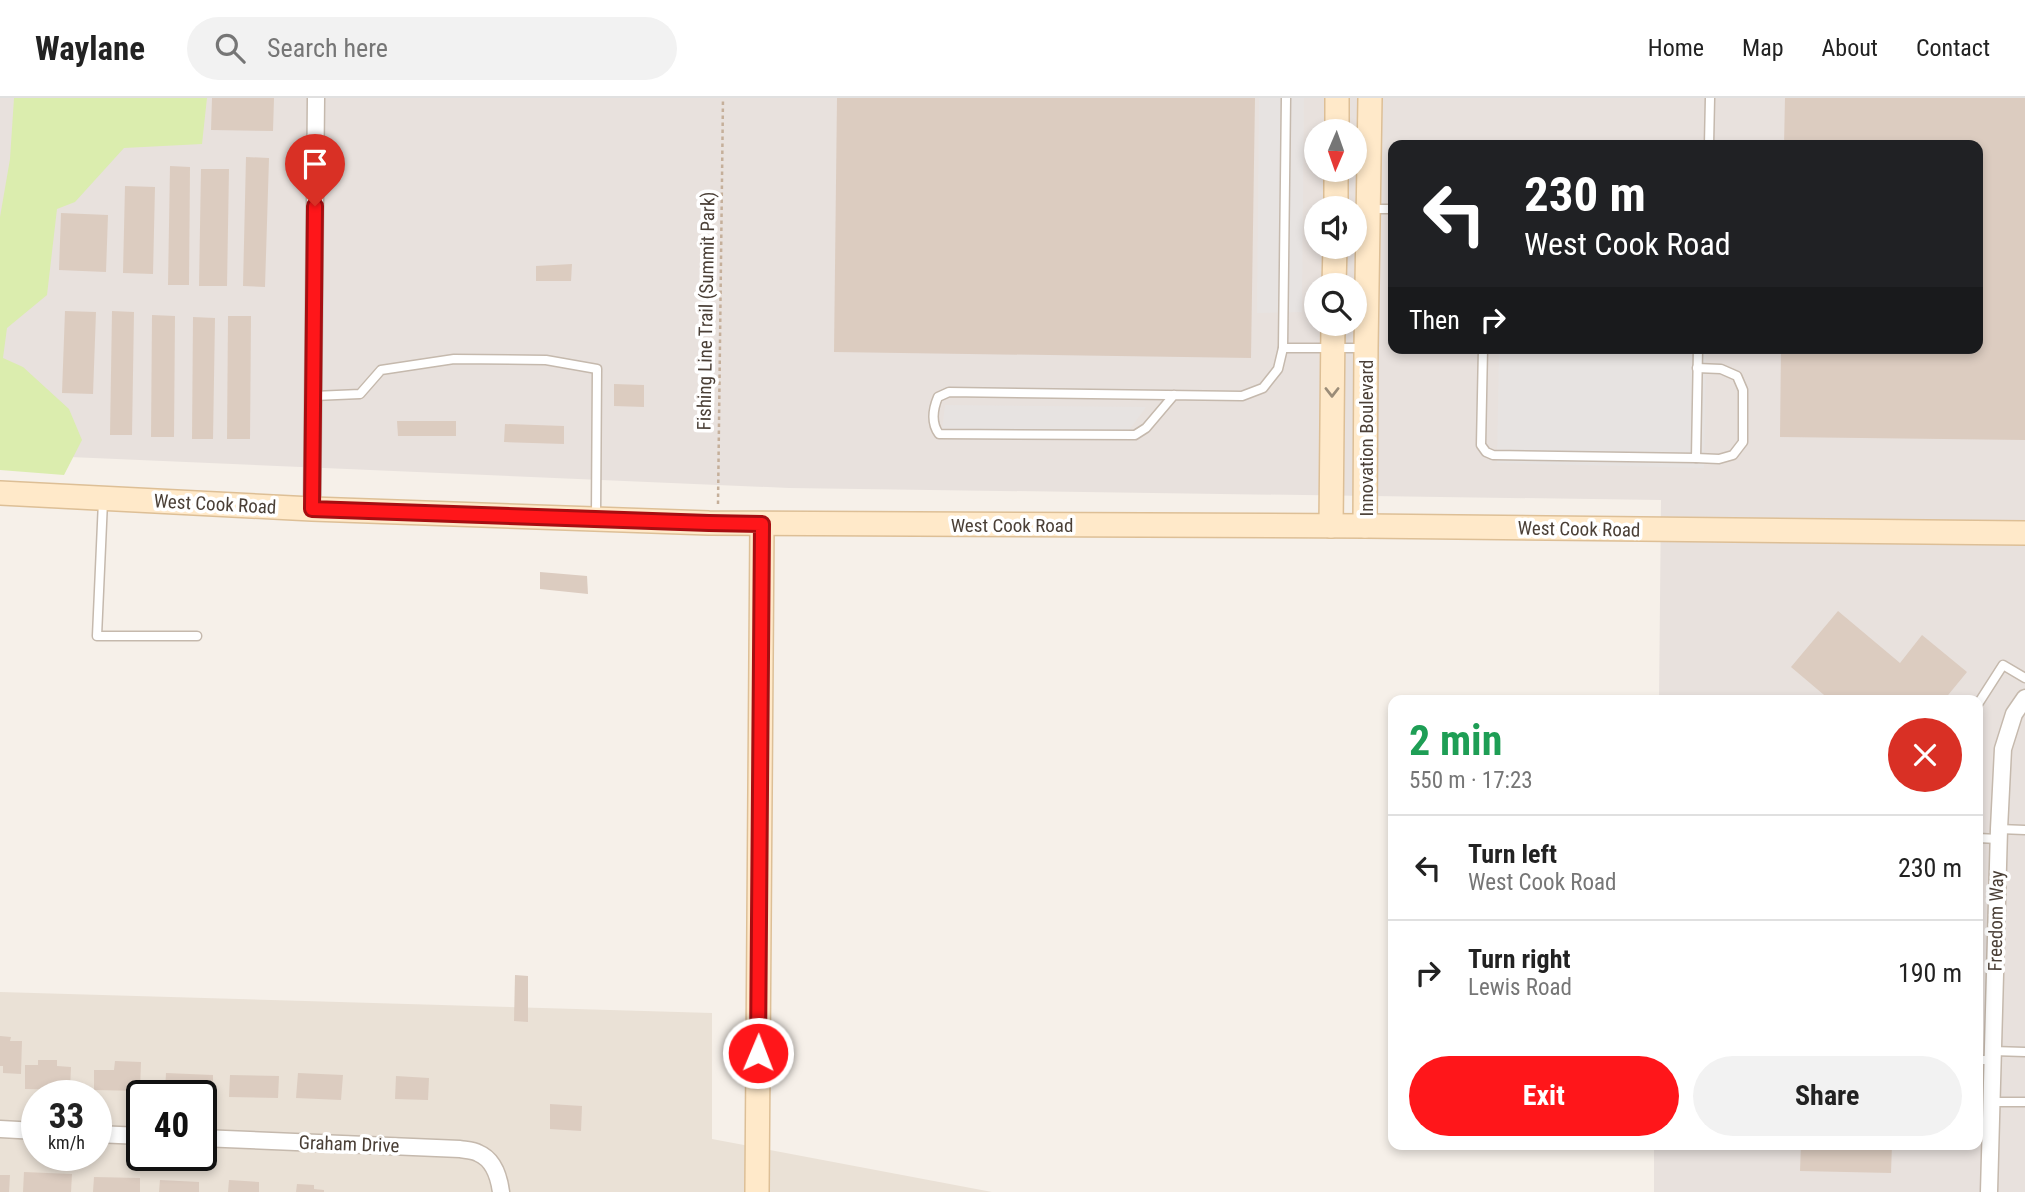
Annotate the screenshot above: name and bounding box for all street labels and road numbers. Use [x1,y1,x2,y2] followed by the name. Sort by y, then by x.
[692,191,720,431] street label: Fishing Line Trail (Summit Park)
[1355,359,1378,517] street label: Innovation Boulevard
[153,489,277,519] street label: West Cook Road
[951,514,1073,537] street label: West Cook Road
[1517,516,1641,542] street label: West Cook Road
[1984,870,2008,972] street label: Freedom Way
[298,1131,400,1157] street label: Graham Drive

